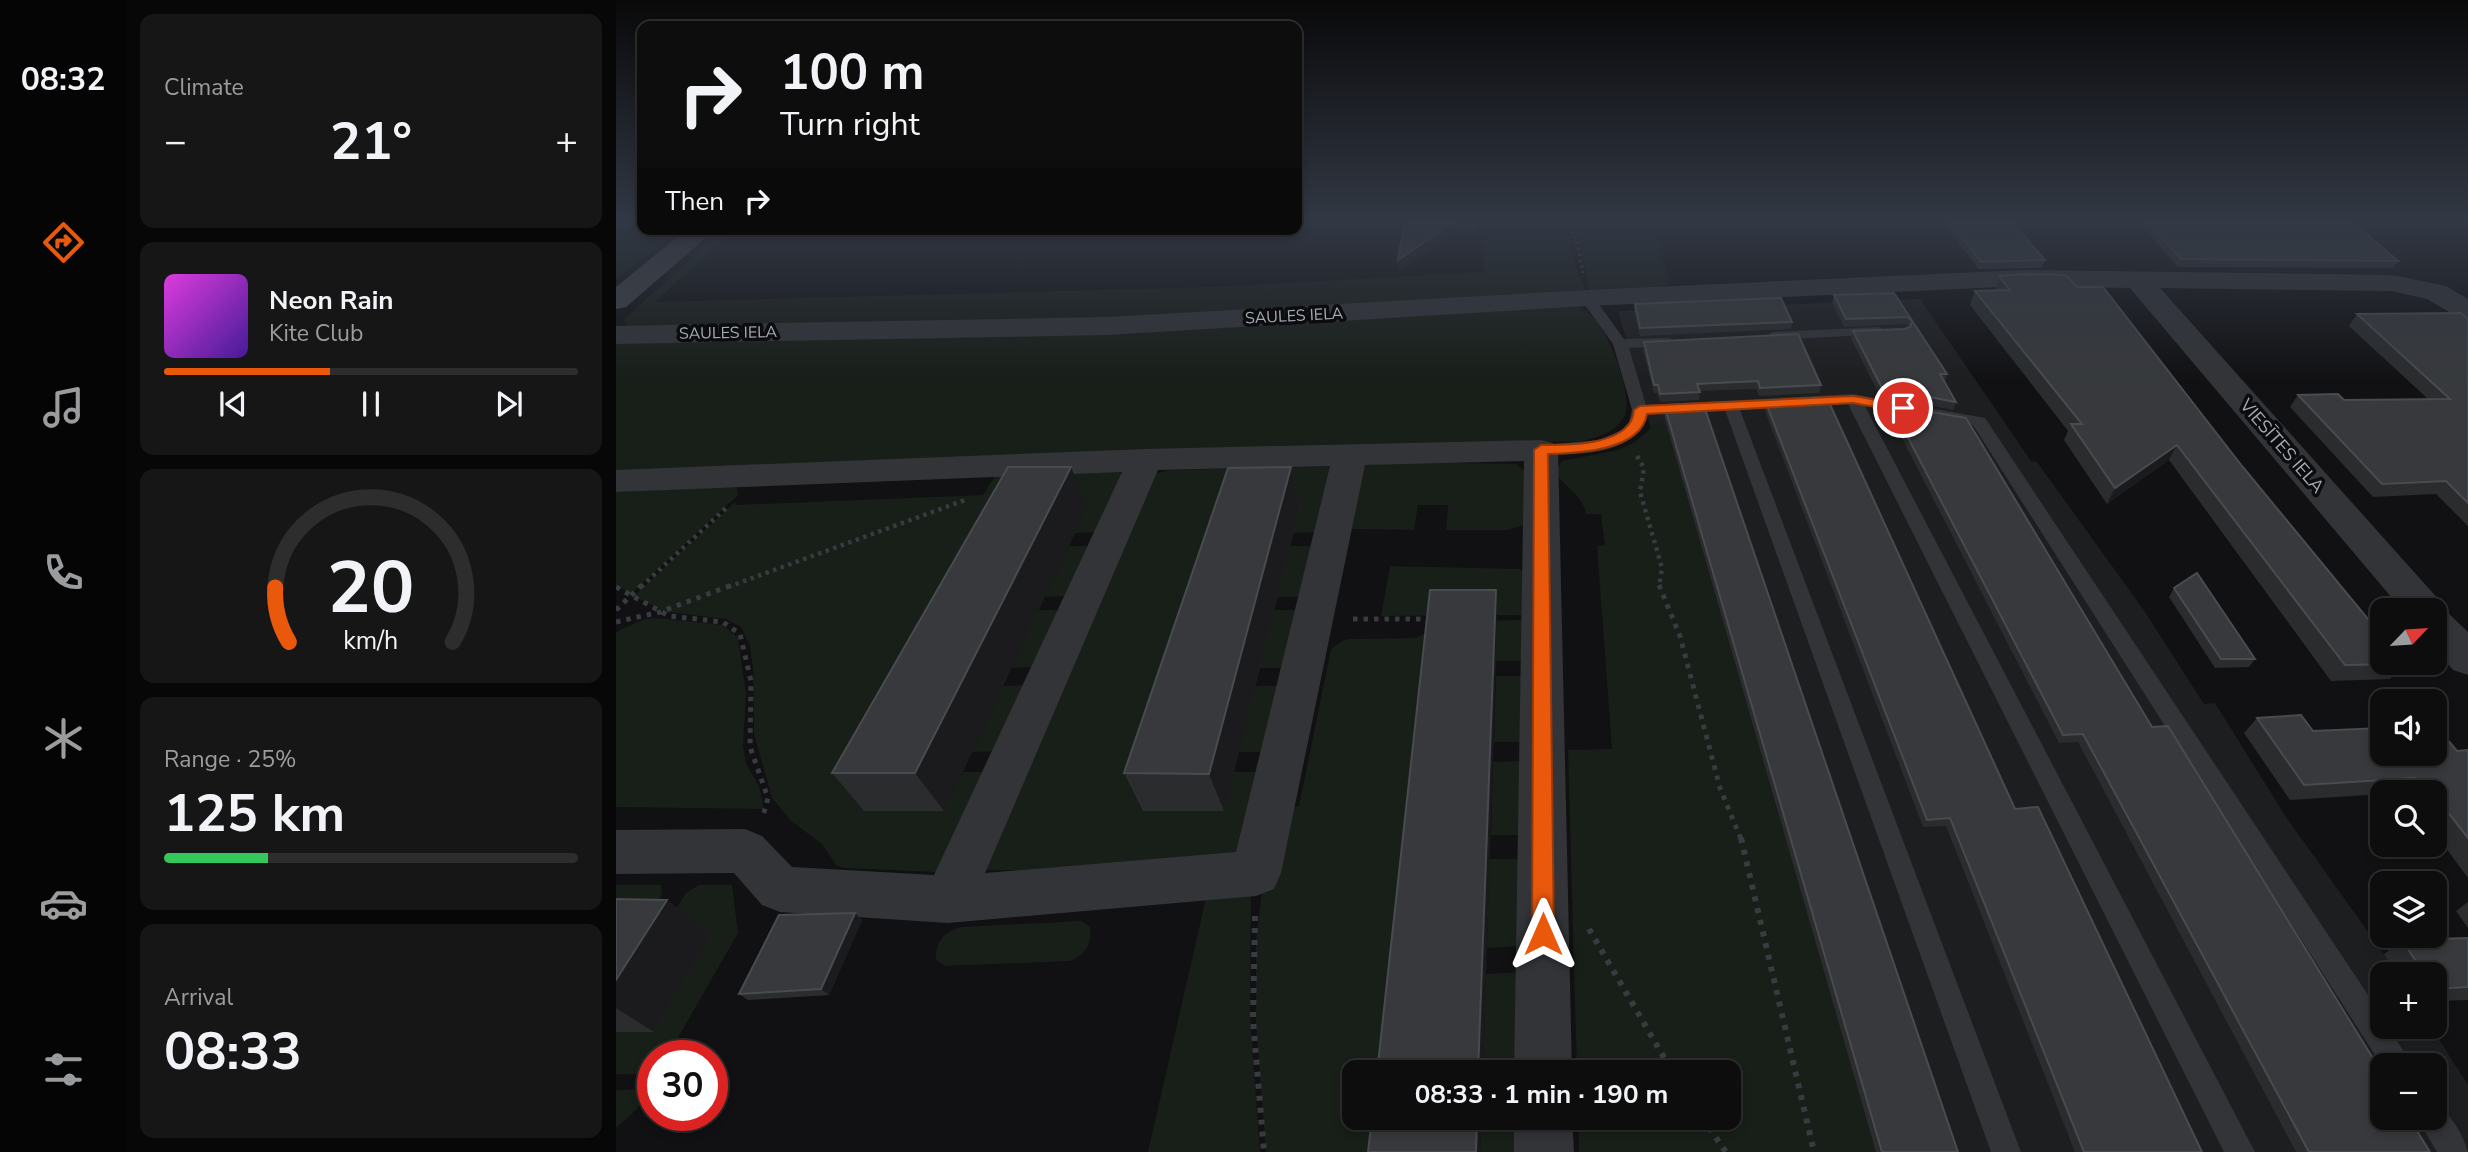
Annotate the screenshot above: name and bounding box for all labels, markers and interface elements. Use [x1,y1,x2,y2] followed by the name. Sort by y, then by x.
[780,39,924,106] text: 100 m
[665,49,756,140] icon: right
[21,58,105,101] text: 08:32
[164,72,244,103] text: Climate
[780,103,920,146] text: Turn right
[330,106,412,177] text: 21°
[164,116,187,167] text: −
[555,116,578,167] text: +
[738,182,776,220] icon: right
[665,184,724,219] text: Then
[39,218,88,267] icon: directions
[269,283,394,318] text: Neon Rain
[1244,302,1344,330] street label: SAULES IELA
[269,318,363,349] text: Kite Club
[679,321,778,345] street label: SAULES IELA
[1873,378,1933,438] pin
[39,383,88,432] icon: music
[214,385,252,423] icon: previous
[352,385,390,423] icon: pause
[490,385,528,423] icon: next
[1884,389,1922,427] icon: arrive
[2234,393,2330,498] street label: VIESĪTES IELA
[327,538,415,638] text: 20
[39,548,88,597] icon: phone
[2370,598,2446,676] north arrow
[2370,598,2447,1130] map controls
[343,624,399,658] text: km/h
[2370,689,2447,766] button: sound
[39,714,88,763] icon: climate
[164,744,296,775] text: Range · 25%
[164,778,345,849] text: 125 km
[2370,780,2447,857] button: search
[2370,871,2447,948] button: layers
[39,879,88,928] icon: car
[1506,897,1580,971] position arrow
[2370,962,2447,1039] button: +
[164,982,233,1013] text: Arrival
[164,1016,302,1087] text: 08:33
[637,1040,728,1131] speed limit sign: 30
[39,1045,88,1094] icon: filters
[2370,1053,2447,1130] button: −
[1415,1077,1668,1112] text: 08:33 · 1 min · 190 m

